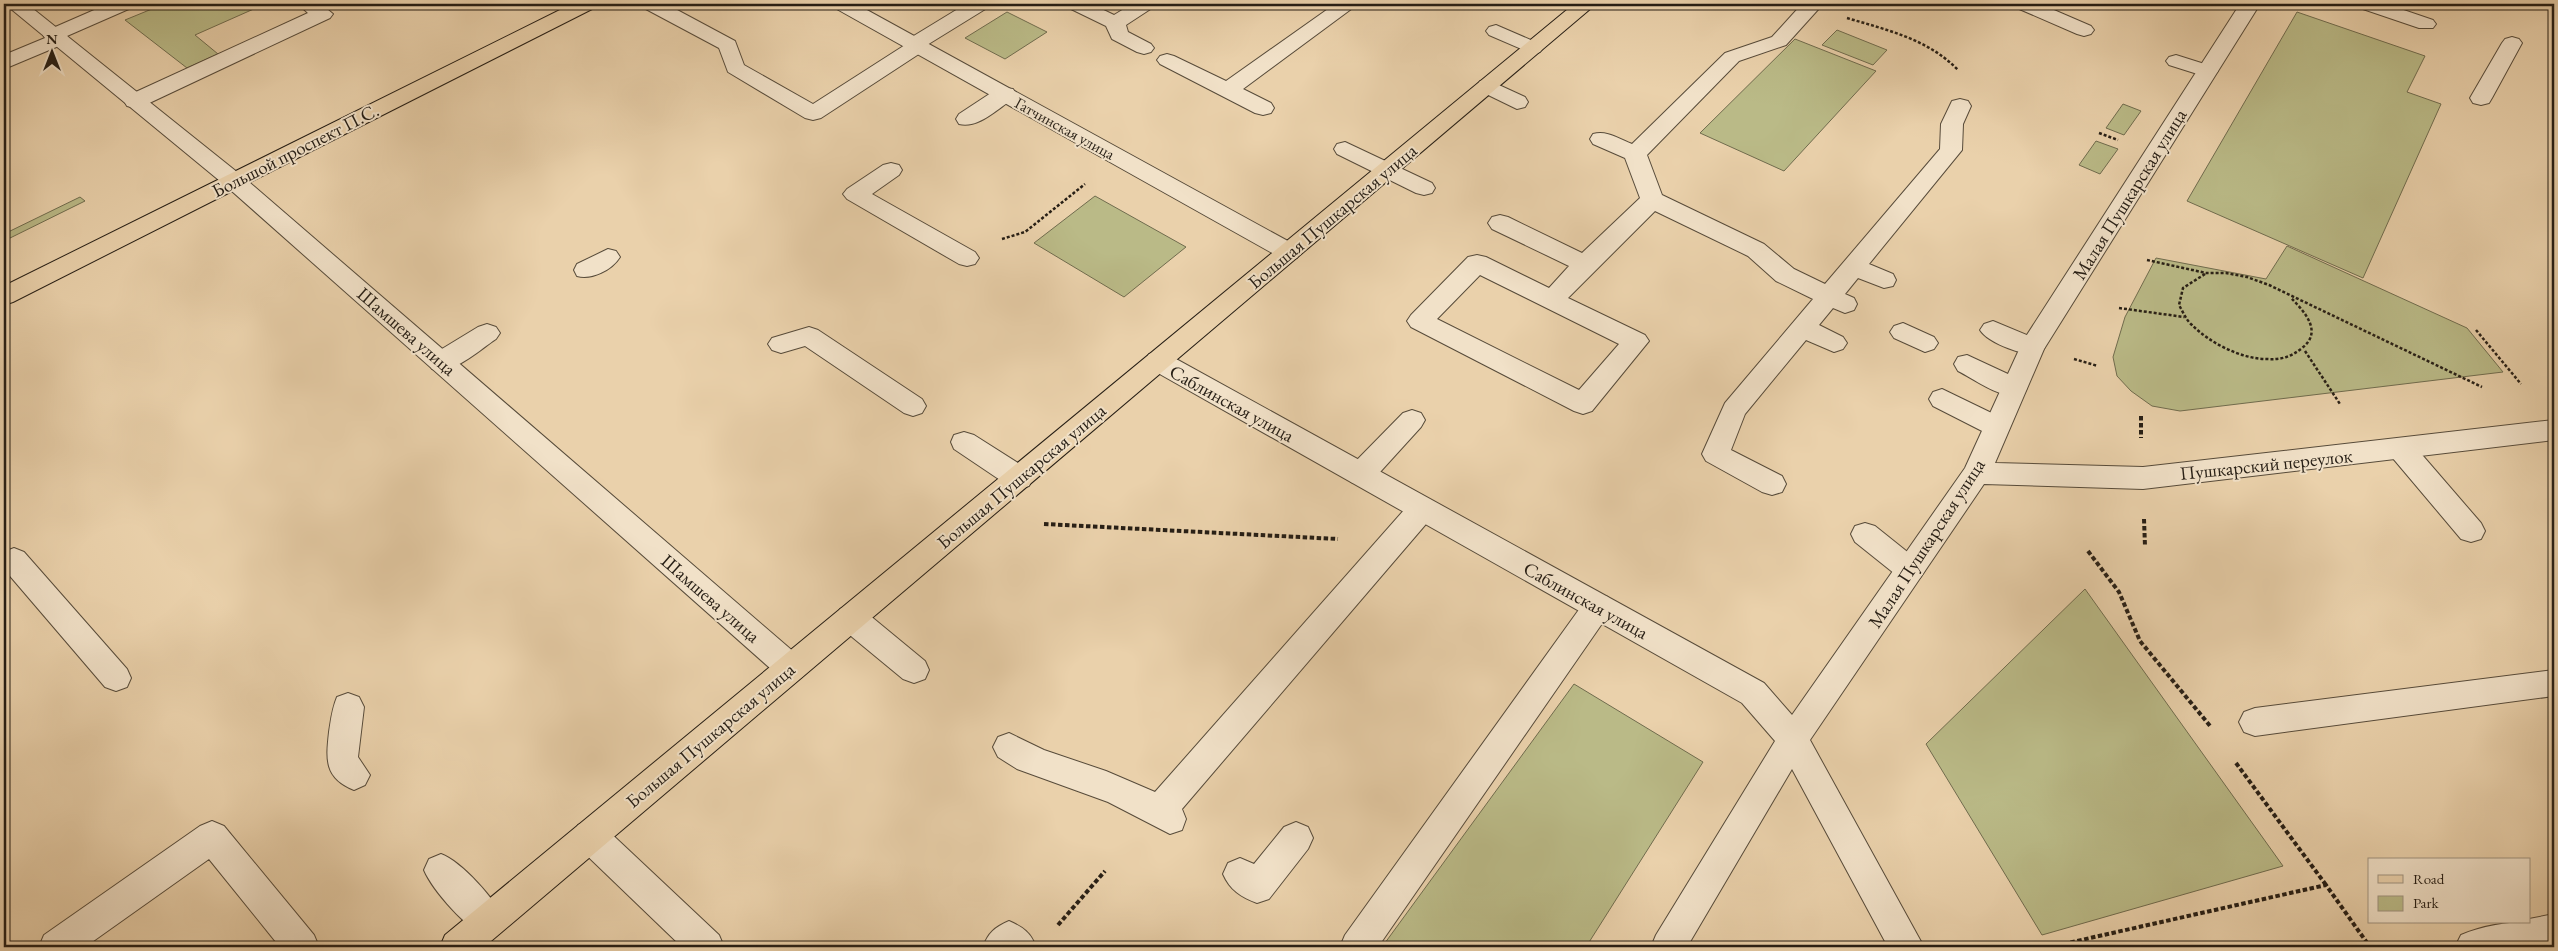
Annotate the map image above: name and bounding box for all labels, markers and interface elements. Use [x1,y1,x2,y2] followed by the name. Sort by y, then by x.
[28,28,78,78] north arrow
[46,30,58,48] text: N
[1011,92,1119,165] street label: Гатчинская улица
[207,97,383,203] street label: Большой проспект П.С.
[2067,104,2193,285] street label: Малая Пушкарская улица
[1242,138,1422,295] street label: Большая Пушкарская улица
[352,281,462,382] street label: Шамшева улица
[1165,359,1299,448] street label: Саблинская улица
[931,398,1111,555] street label: Большая Пушкарская улица
[2178,443,2354,486] street label: Пушкарский переулок
[1862,453,1991,633] street label: Малая Пушкарская улица
[656,548,766,649] street label: Шамшева улица
[1519,556,1653,645] street label: Саблинская улица
[620,657,800,814] street label: Большая Пушкарская улица
[2368,858,2530,924] legend
[2413,869,2445,888] text: Road
[2413,893,2440,912] text: Park

